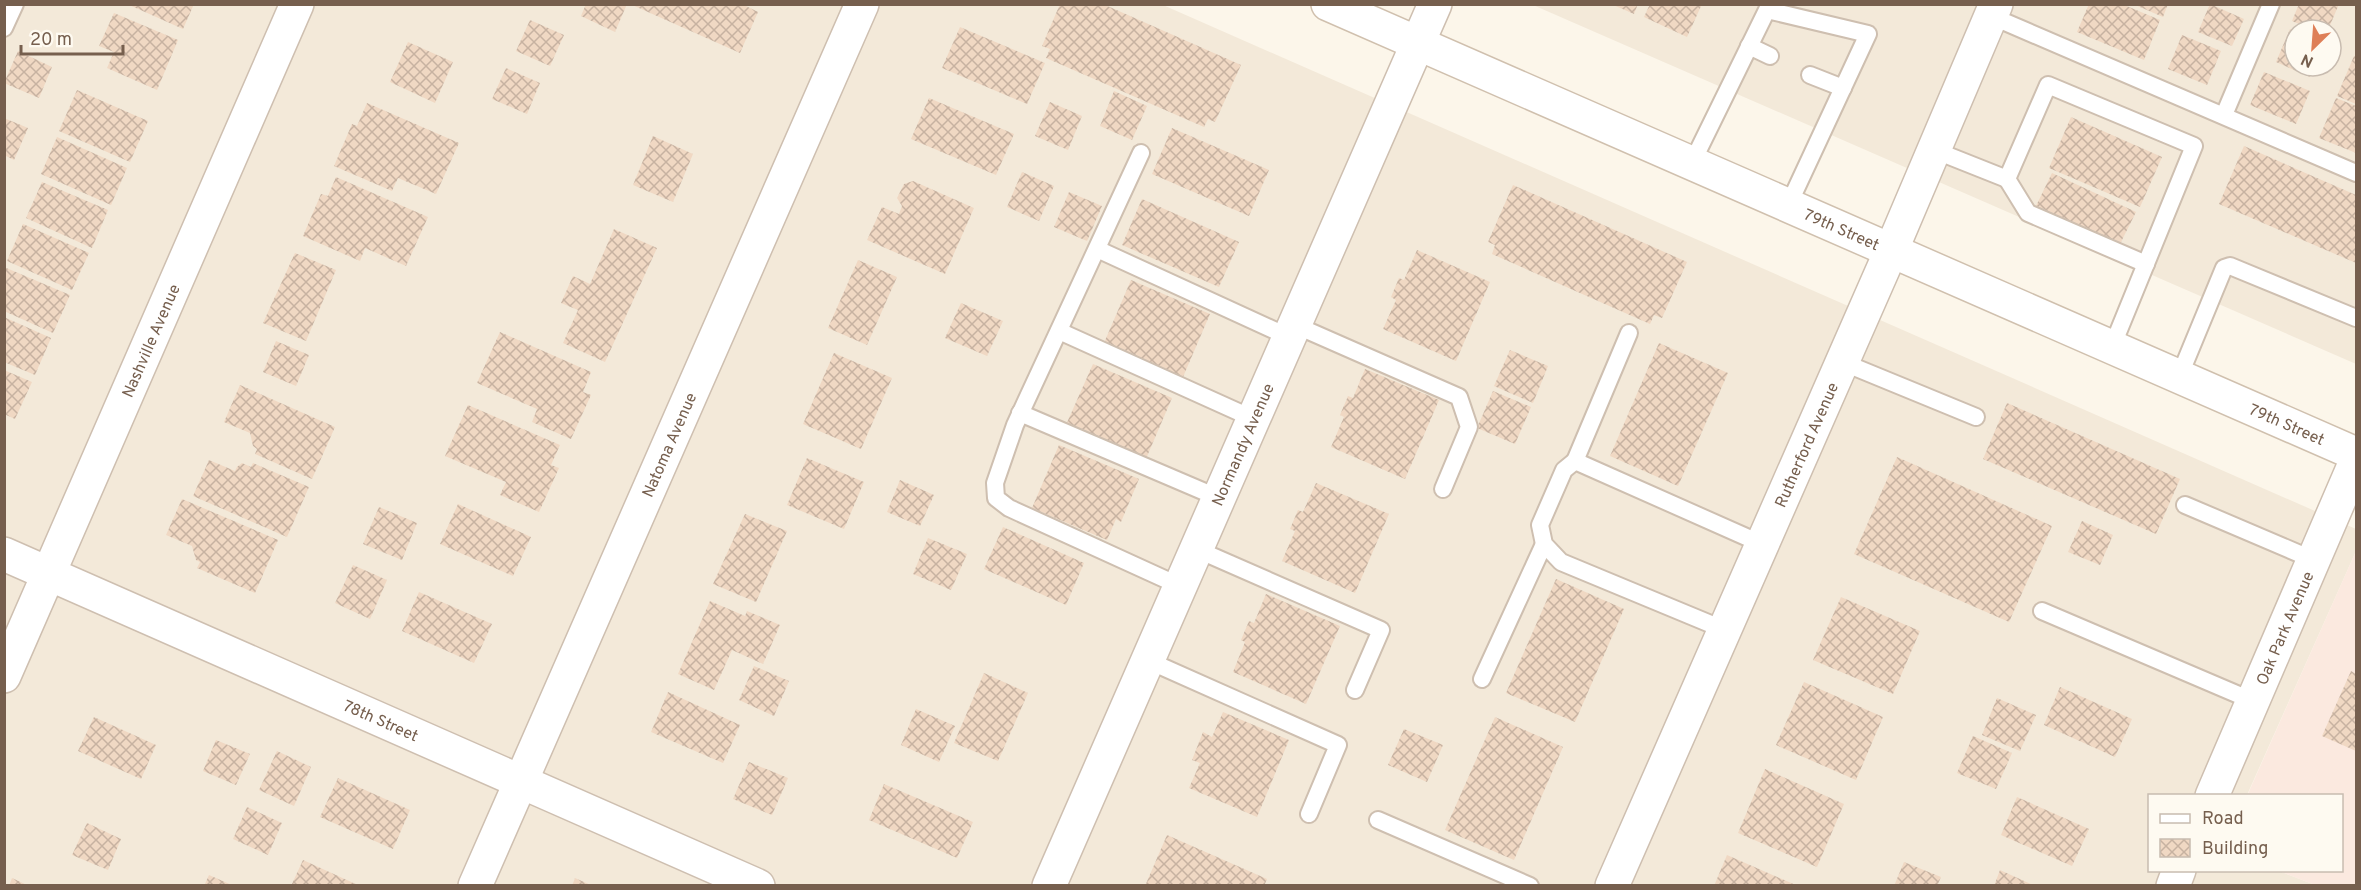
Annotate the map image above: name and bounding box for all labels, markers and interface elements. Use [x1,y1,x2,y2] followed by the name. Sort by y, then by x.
[21,18,123,56] scale bar
[2283,18,2343,78] north arrow
[30,29,72,52] text: 20 m
[2298,48,2317,71] text: N
[1800,205,1882,256] street label: 79th Street
[119,282,186,401] street label: Nashville Avenue
[1771,380,1844,511] street label: Rutherford Avenue
[1208,381,1280,510] street label: Normandy Avenue
[639,390,702,501] street label: Natoma Avenue
[2245,400,2327,451] street label: 79th Street
[2253,569,2319,689] street label: Oak Park Avenue
[340,697,421,747] street label: 78th Street
[2148,794,2343,872] legend
[2202,808,2244,831] text: Road
[2202,838,2268,861] text: Building

